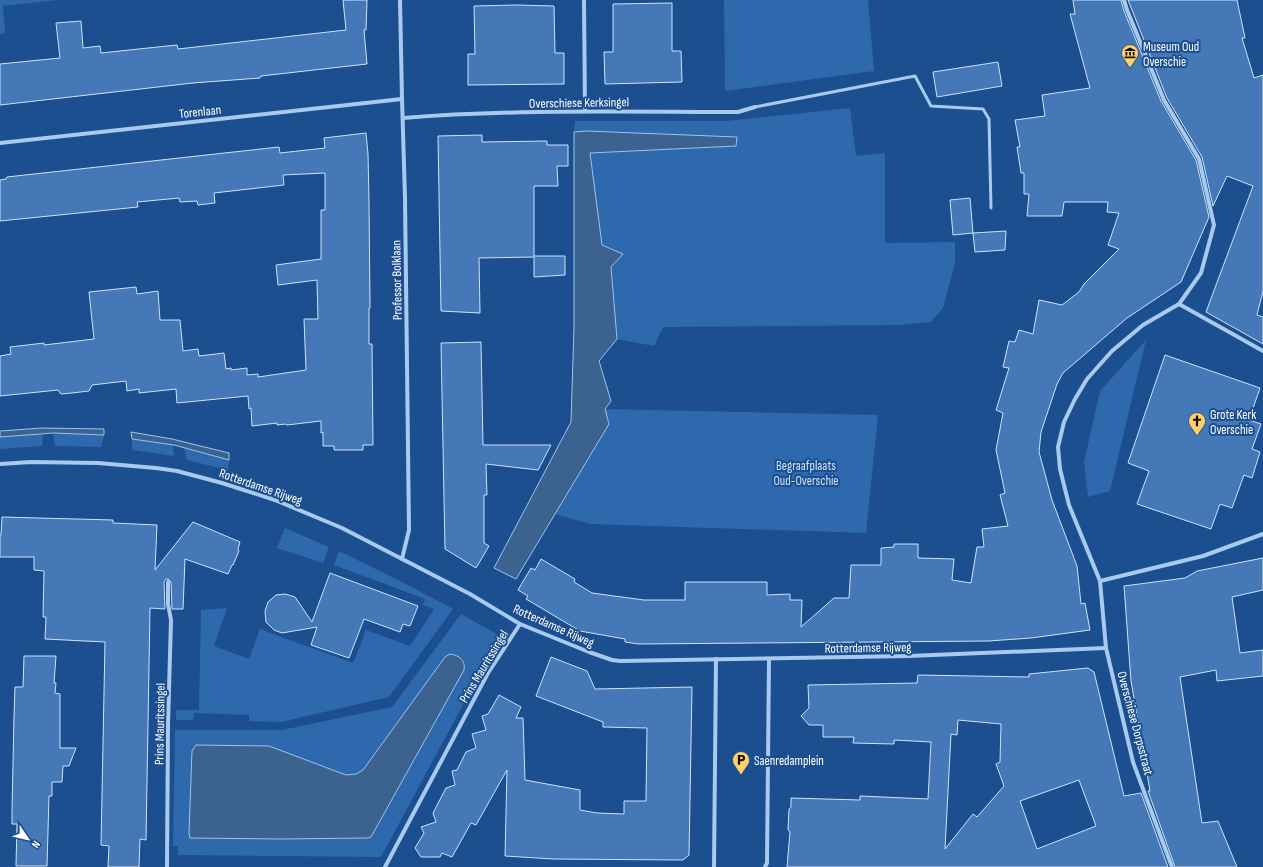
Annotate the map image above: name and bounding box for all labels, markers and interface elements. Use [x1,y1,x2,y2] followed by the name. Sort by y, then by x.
[1143,39,1199,70] place label: Museum Oud Overschie
[1120,43,1140,68] museum icon: Museum Oud Overschie
[529,94,629,112] street label: Overschiese Kerksingel
[178,102,222,122] street label: Torenlaan
[388,240,406,320] street label: Professor Bolklaan
[1210,407,1256,438] place label: Grote Kerk Overschie
[1187,411,1207,436] church icon: Grote Kerk Overschie
[773,458,839,489] park label: Begraafplaats Oud-Overschie
[217,465,304,509] street label: Rotterdamse Rijweg
[511,601,597,651] street label: Rotterdamse Rijweg
[456,627,512,706] street label: Prins Mauritssingel
[824,639,912,657] street label: Rotterdamse Rijweg
[1113,670,1157,777] street label: Overschiese Dorpsstraat
[151,683,169,765] street label: Prins Mauritssingel
[731,750,751,775] parking icon: Saenredamplein
[754,753,824,769] place label: Saenredamplein
[8,819,48,859] north arrow
[29,838,43,850] text: N

